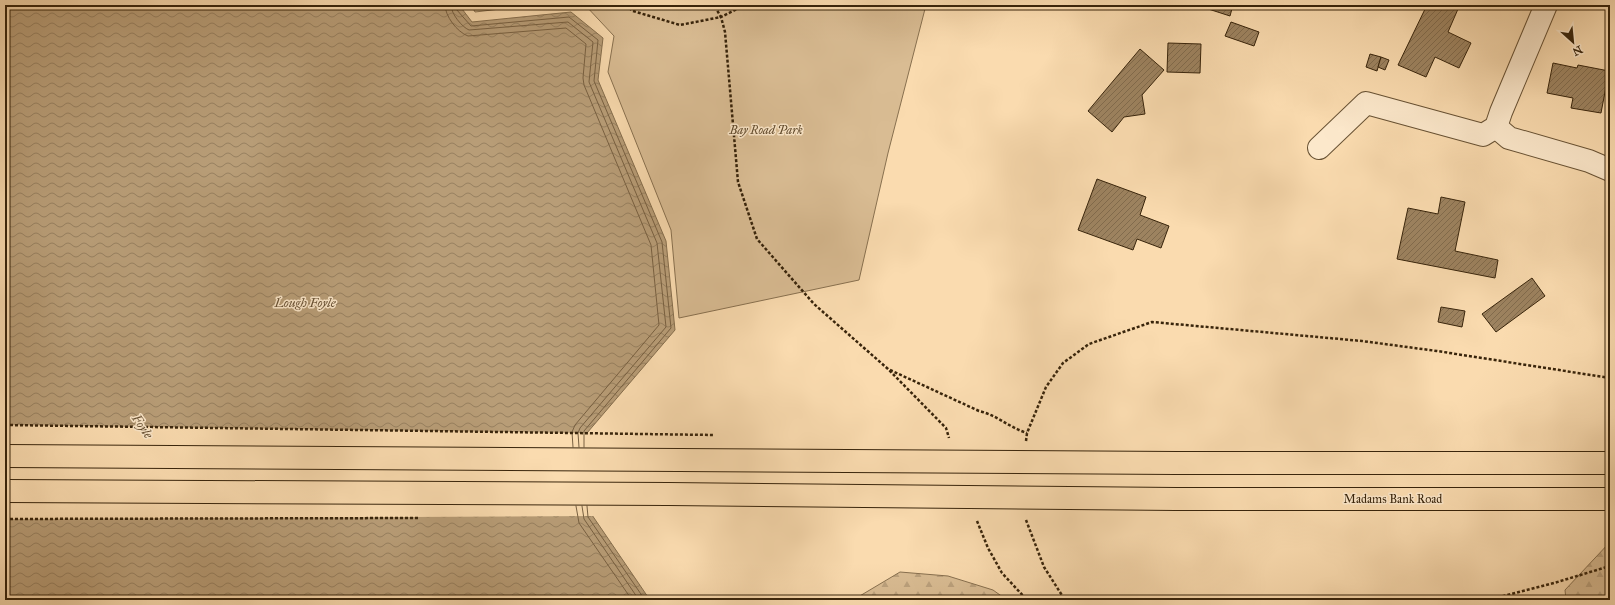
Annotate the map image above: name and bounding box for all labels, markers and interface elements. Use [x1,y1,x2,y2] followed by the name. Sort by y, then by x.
[1553,22,1593,62] north arrow
[1570,43,1584,59] text: N
[728,123,803,137] park label: Bay Road Park
[273,295,337,311] water label: Lough Foyle
[128,410,157,443] water label: Foyle
[1344,492,1442,506] street label: Madams Bank Road

